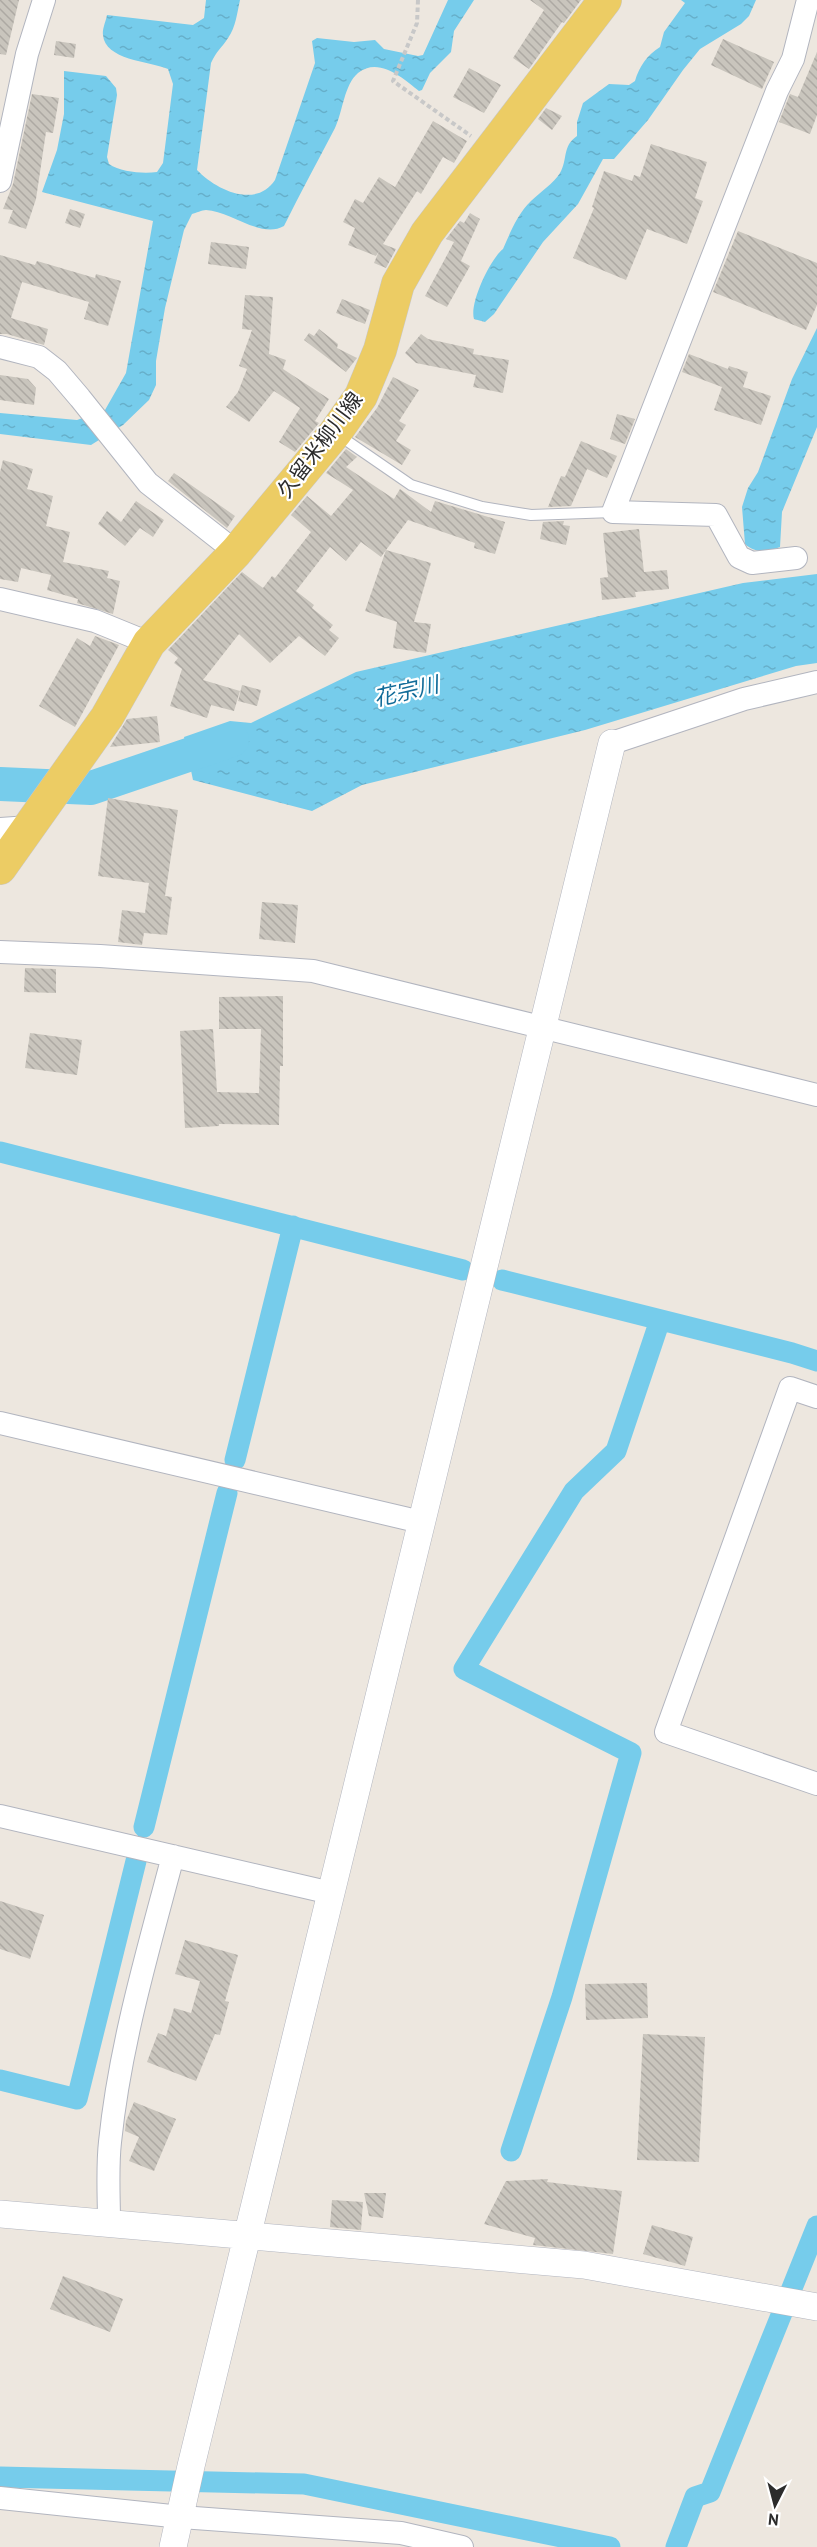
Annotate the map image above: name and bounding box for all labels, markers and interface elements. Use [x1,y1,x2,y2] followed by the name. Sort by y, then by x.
[271,386,368,503] street label: 久留米柳川線
[371,669,443,712] water label: 花宗川
[745,2475,805,2535] north arrow
[767,2509,780,2530] text: N

